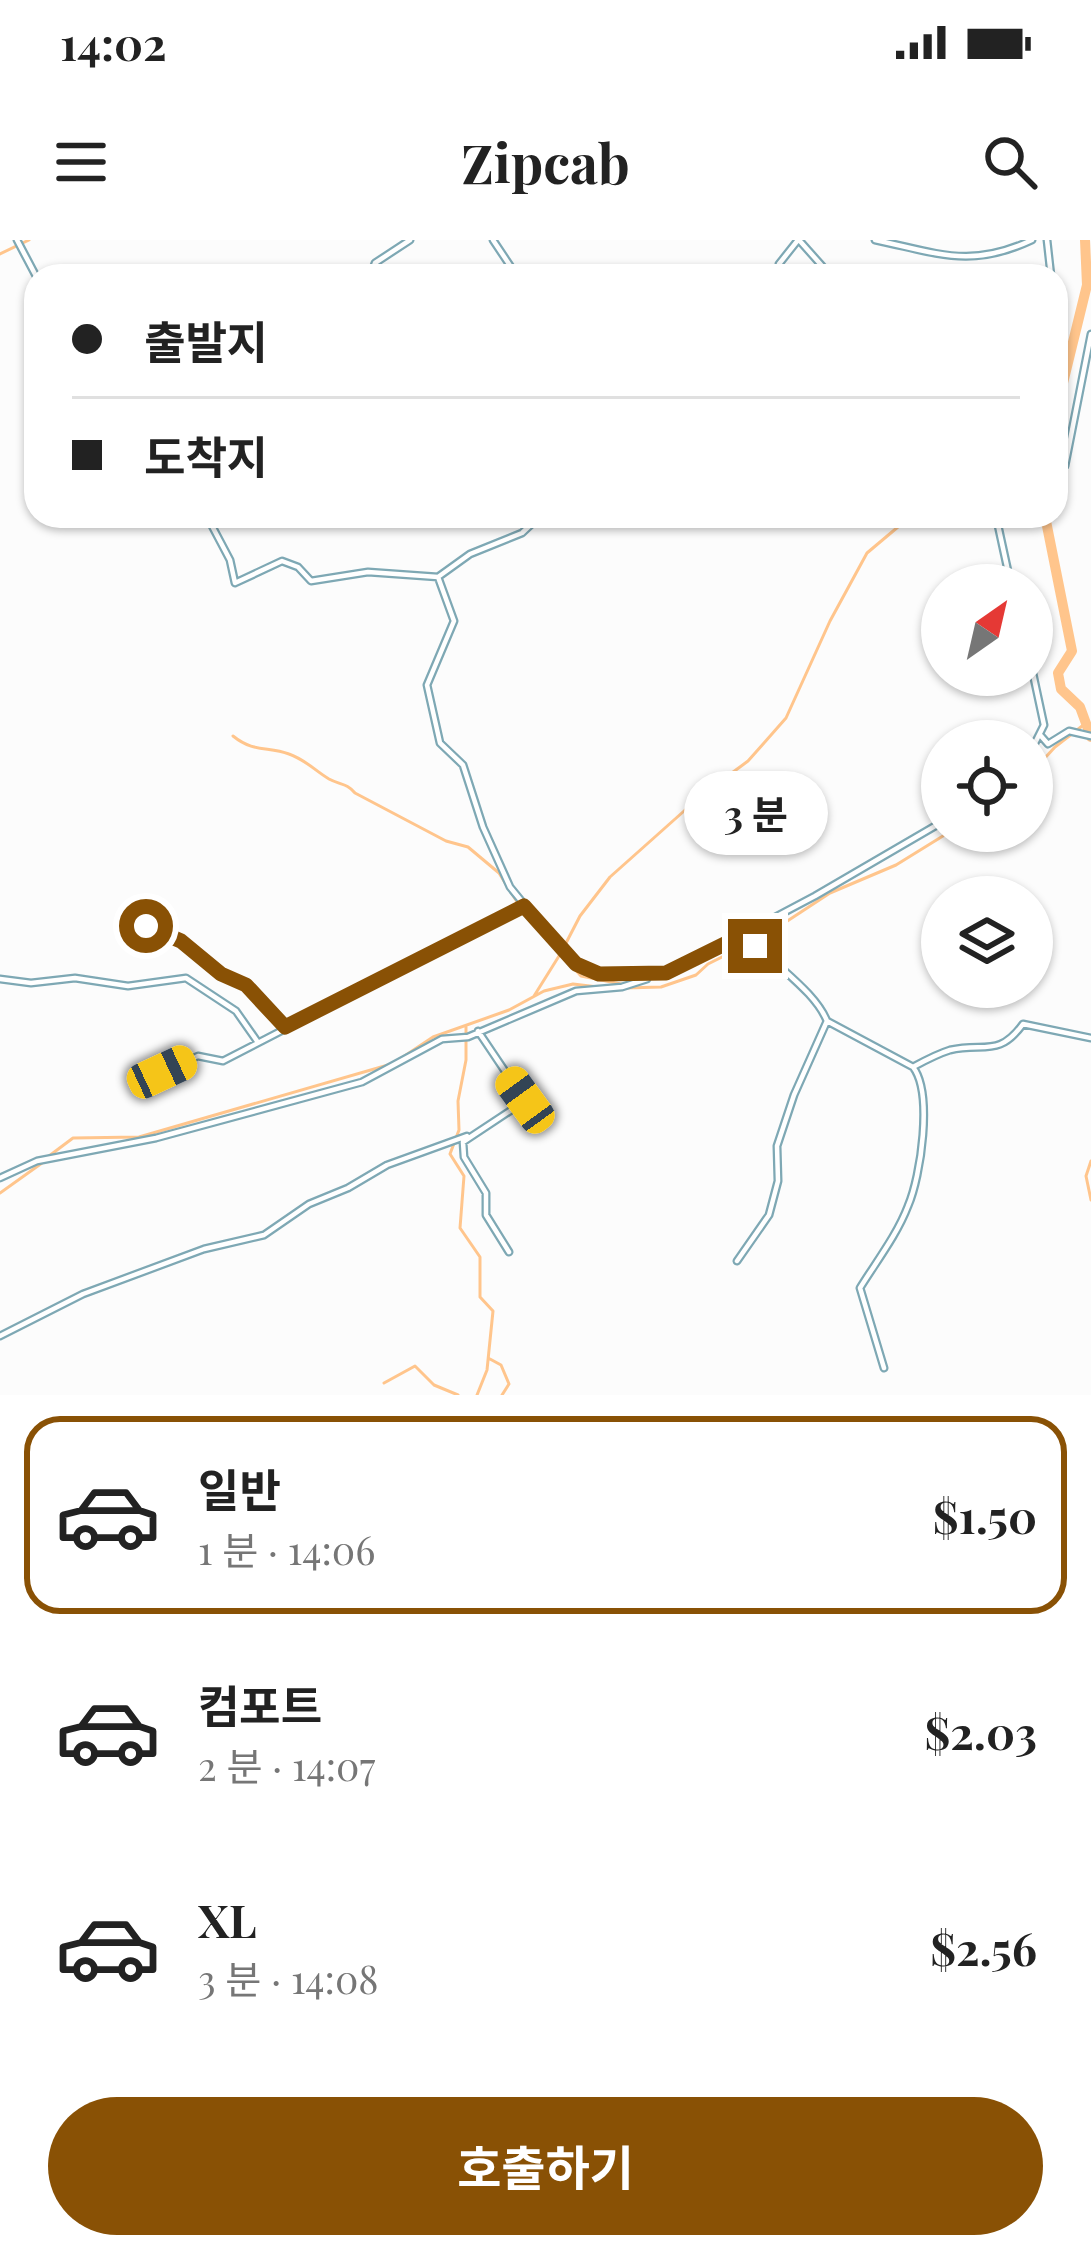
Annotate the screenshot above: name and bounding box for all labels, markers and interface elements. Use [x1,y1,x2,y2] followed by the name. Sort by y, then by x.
[60,12,167,72] text: 14:02
[461,126,630,198] text: Zipcab
[48,129,114,195] icon: menu
[977,129,1043,195] icon: search
[144,310,268,370] text: 출발지
[144,425,268,485] text: 도착지
[921,564,1053,696] north arrow
[921,564,1053,1008] map controls
[921,720,1053,852] button: locate
[683,772,827,856] callout: 3 분
[724,787,788,839] text: 3 분
[921,876,1053,1008] button: layers
[119,899,173,953] route start
[728,919,782,973] route end
[122,1040,202,1104] car
[489,1060,561,1140] car
[198,1458,281,1518] text: 일반
[54,1461,162,1569] icon: car
[933,1485,1037,1545] text: $1.50
[198,1523,375,1575] text: 1 분 · 14:06
[198,1674,322,1734] text: 컴포트
[54,1677,162,1785] icon: car
[924,1701,1037,1761] text: $2.03
[198,1739,375,1791] text: 2 분 · 14:07
[198,1889,257,1949] text: XL
[54,1893,162,2001] icon: car
[930,1917,1037,1977] text: $2.56
[198,1952,379,2004] text: 3 분 · 14:08
[48,2097,1043,2235] button: 호출하기

